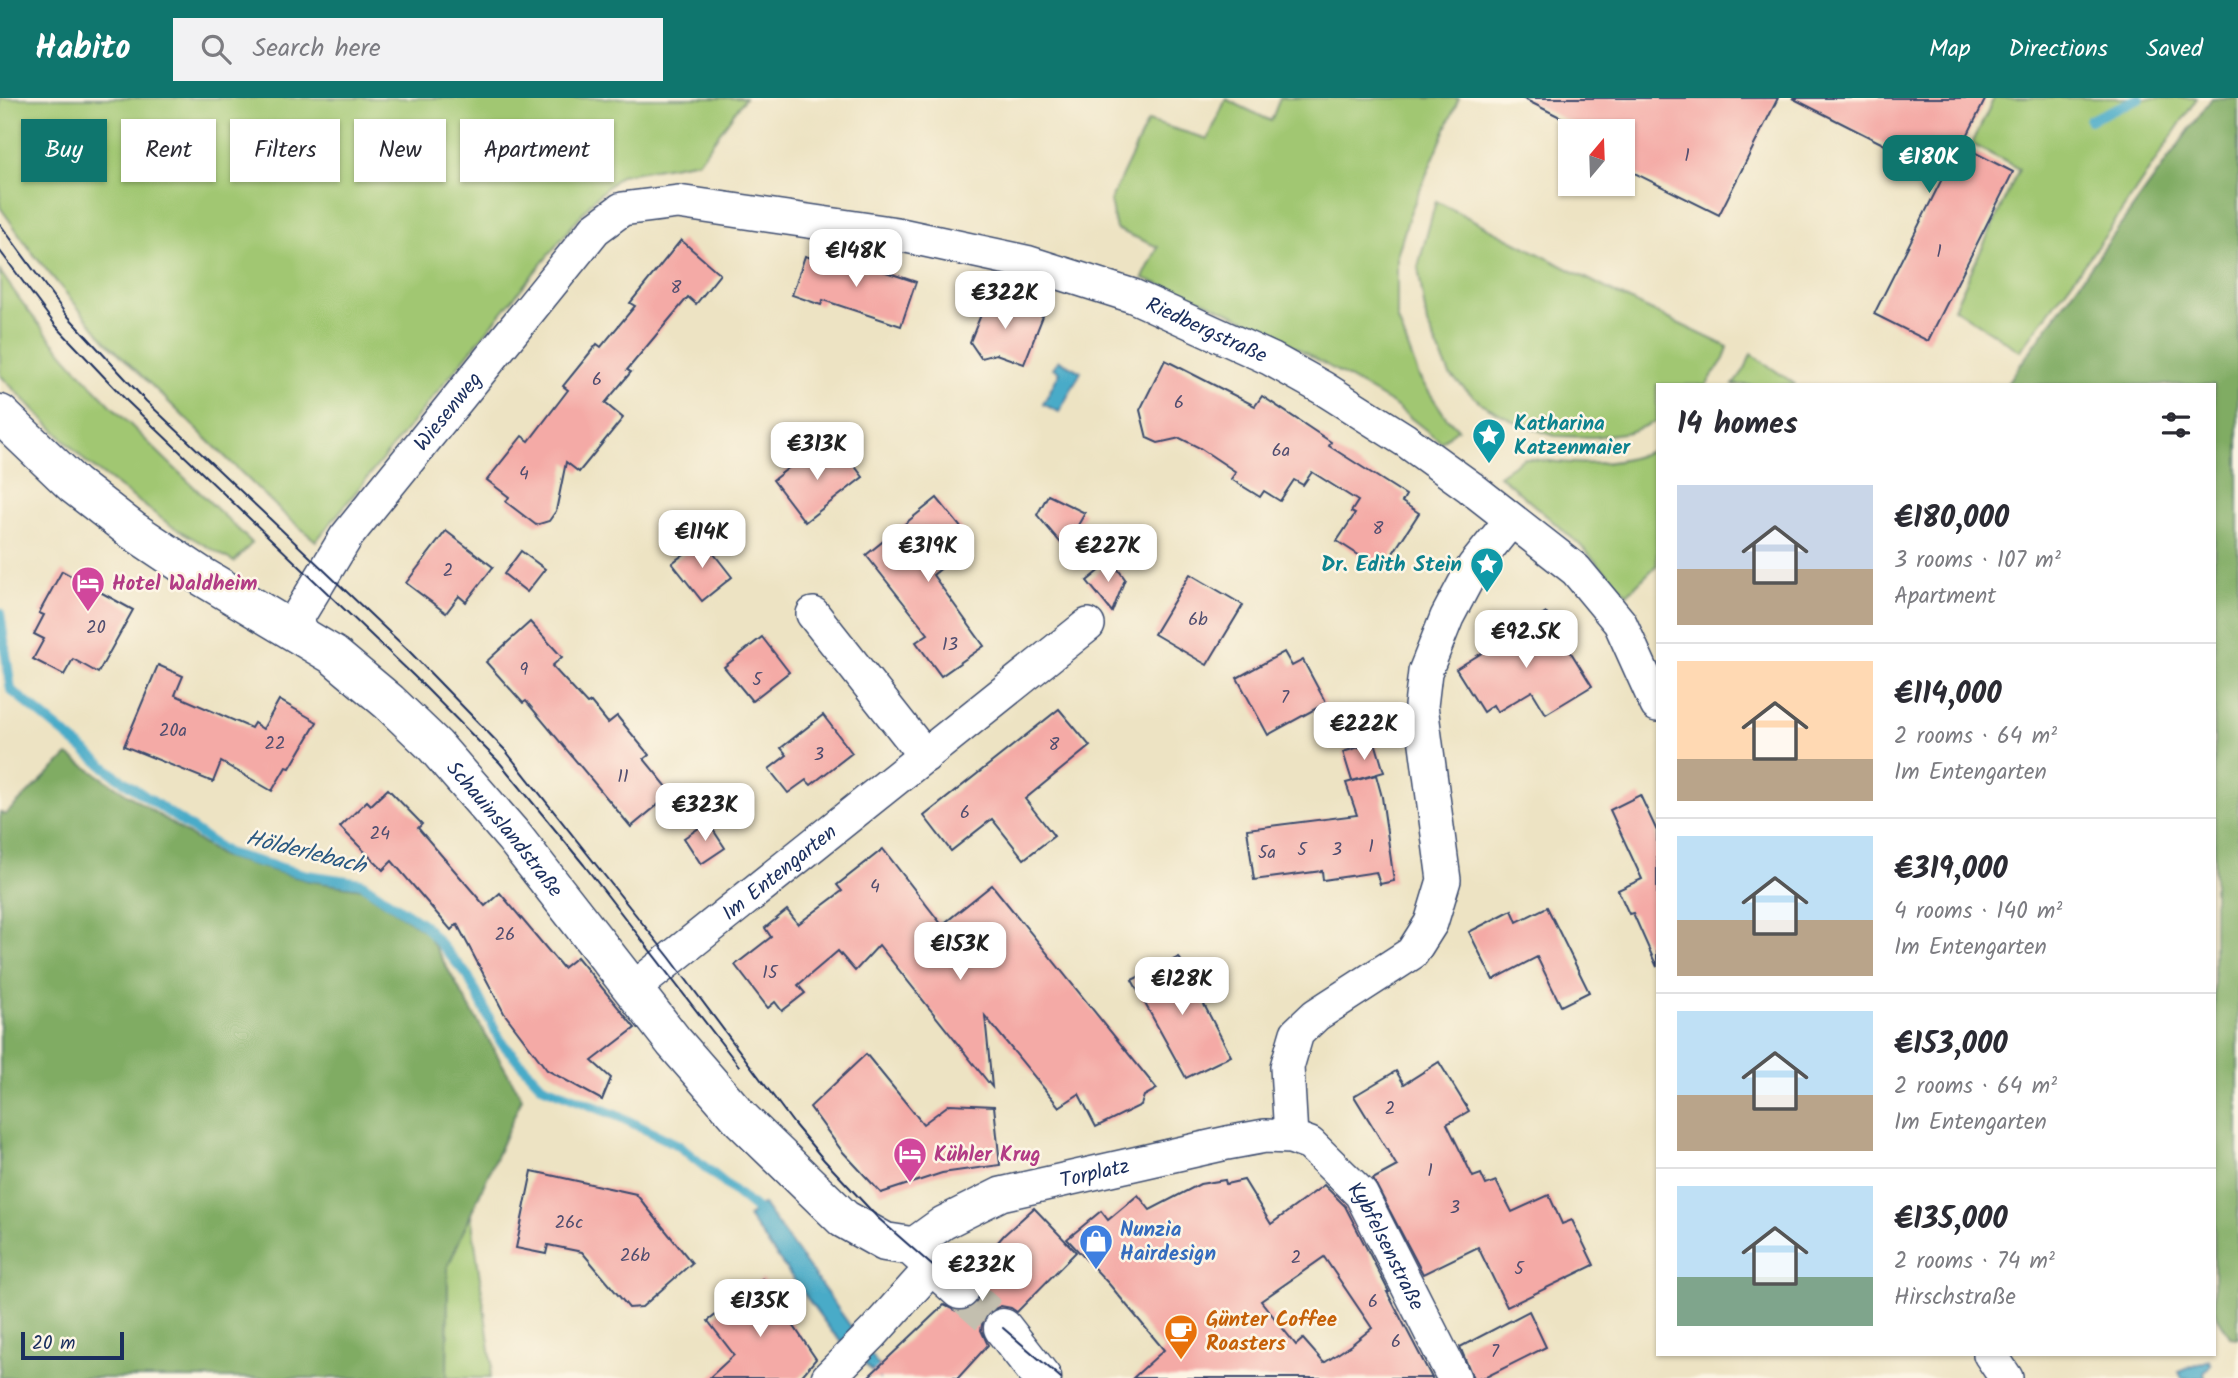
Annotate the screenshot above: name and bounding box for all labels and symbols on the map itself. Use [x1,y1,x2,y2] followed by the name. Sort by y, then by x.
[1558,119,1634,196] north arrow
[1880,136,1978,195] pin: €180K
[1684,142,1690,171] house number: 1
[807,230,905,289] pin: €148K
[1936,238,1942,267] house number: 1
[956,272,1054,331] pin: €322K
[671,274,682,303] house number: 8
[1140,289,1273,373] street label: Riedbergstraße
[406,365,491,459] street label: Wiesenweg
[592,366,602,395] house number: 6
[1174,389,1184,418] house number: 6
[1514,408,1631,465] place label: Katharina Katzenmaier
[1470,416,1508,465] place icon: Katharina Katzenmaier
[768,422,866,482] pin: €313K
[1272,437,1290,466] house number: 6a
[519,460,529,489] house number: 4
[653,510,751,570] pin: €114K
[1373,515,1384,544] house number: 8
[879,524,977,584] pin: €319K
[1059,524,1157,584] pin: €227K
[1468,545,1506,594] place icon: Dr. Edith Stein
[1321,549,1462,582] place label: Dr. Edith Stein
[443,557,453,586] house number: 2
[69,564,107,613] hotel icon: Hotel Waldheim
[112,568,257,601] place label: Hotel Waldheim
[1188,606,1208,635] house number: 6b
[1469,610,1583,670] pin: €92.5K
[86,614,106,643] house number: 20
[942,631,958,660] house number: 13
[520,656,529,685] house number: 9
[752,666,763,695] house number: 5
[1281,684,1290,713] house number: 7
[1315,702,1413,762] pin: €222K
[159,717,187,746] house number: 20a
[265,730,285,759] house number: 22
[1049,731,1060,760] house number: 8
[814,741,824,770] house number: 3
[437,754,571,906] street label: Schauinslandstraße
[617,763,629,792] house number: 11
[656,784,754,843] pin: €323K
[960,799,970,828] house number: 6
[715,817,845,930] street label: Im Entengarten
[370,820,390,849] house number: 24
[242,821,371,886] water label: Hölderlebach
[1368,833,1374,862] house number: 1
[1297,836,1308,865] house number: 5
[1332,836,1342,865] house number: 3
[1258,839,1276,868] house number: 5a
[870,873,880,902] house number: 4
[495,921,515,950] house number: 26
[911,922,1009,982] pin: €153K
[1133,958,1231,1017] pin: €128K
[762,959,779,988] house number: 15
[1385,1095,1395,1124] house number: 2
[891,1135,929,1184] hotel icon: Kühler Krug
[934,1139,1041,1172] place label: Kühler Krug
[1057,1151,1133,1198] street label: Torplatz
[1427,1157,1433,1186] house number: 1
[1339,1174,1433,1317] street label: Kybfelsenstraße
[1450,1194,1460,1223] house number: 3
[555,1209,583,1238] house number: 26c
[1120,1214,1216,1271] place label: Nunzia Hairdesign
[1077,1222,1115,1271] shop icon: Nunzia Hairdesign
[620,1242,651,1271] house number: 26b
[933,1244,1031,1303] pin: €232K
[1291,1244,1301,1273] house number: 2
[1514,1255,1525,1284] house number: 5
[711,1280,809,1339] pin: €135K
[1368,1288,1378,1317] house number: 6
[1206,1304,1337,1361] place label: Günter Coffee Roasters
[1162,1312,1200,1361] cafe icon: Günter Coffee Roasters
[1391,1328,1401,1357] house number: 6
[21,1329,124,1361] scale bar
[1491,1338,1500,1367] house number: 7

